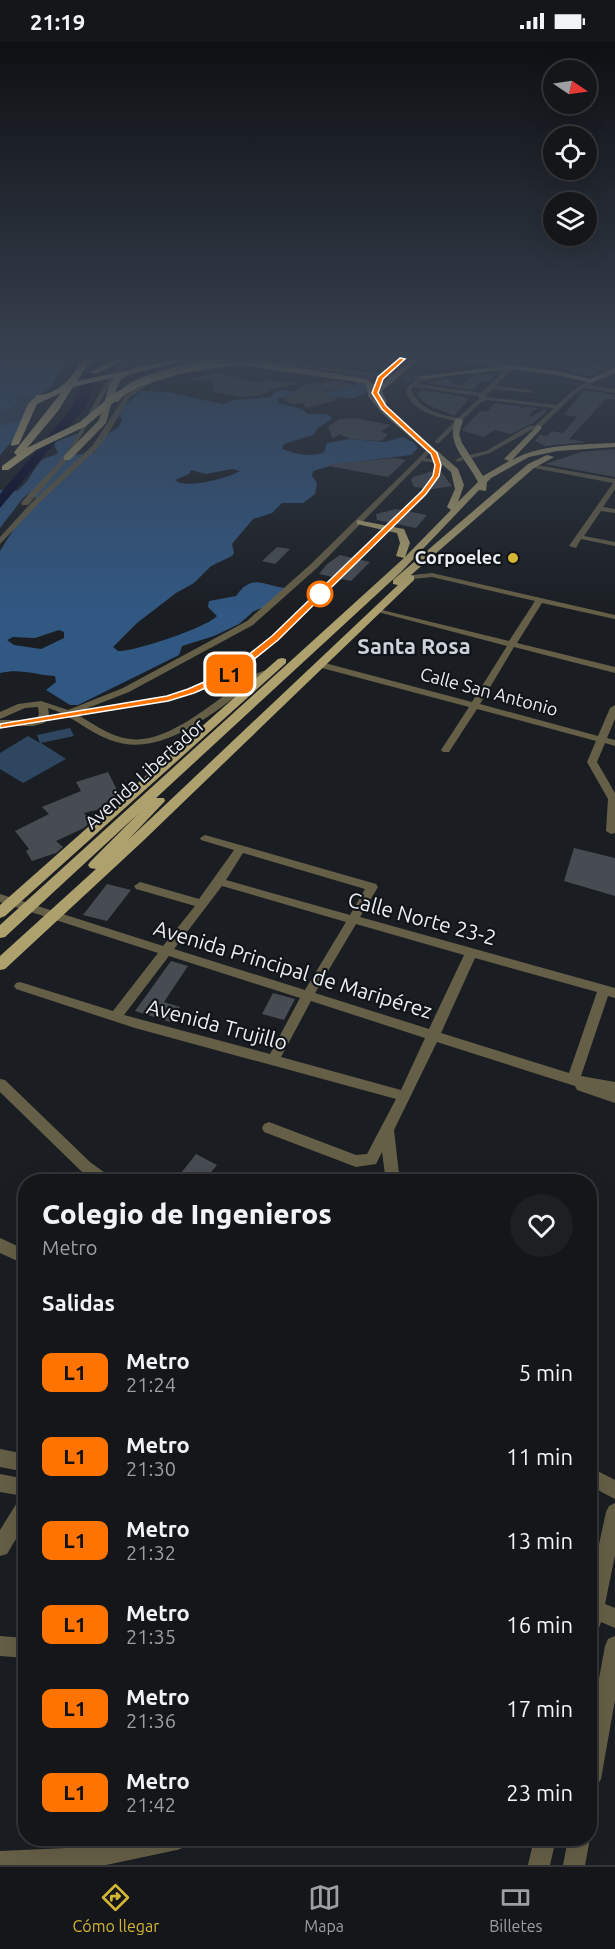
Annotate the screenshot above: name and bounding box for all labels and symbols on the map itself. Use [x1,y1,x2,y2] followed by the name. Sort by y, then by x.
[543,60,597,114] north arrow
[415,547,501,567] place label: Corpoelec
[506,551,520,565] marker: Corpoelec
[307,581,333,607] unlabelled marker
[357,633,471,658] district label: Santa Rosa
[203,654,257,694] line badge: L1
[418,663,560,719] street label: Calle San Antonio
[81,714,208,832] street label: Avenida Libertador
[345,887,499,949] street label: Calle Norte 23-2
[151,915,435,1023] street label: Avenida Principal de Maripérez
[144,994,290,1054] street label: Avenida Trujillo

